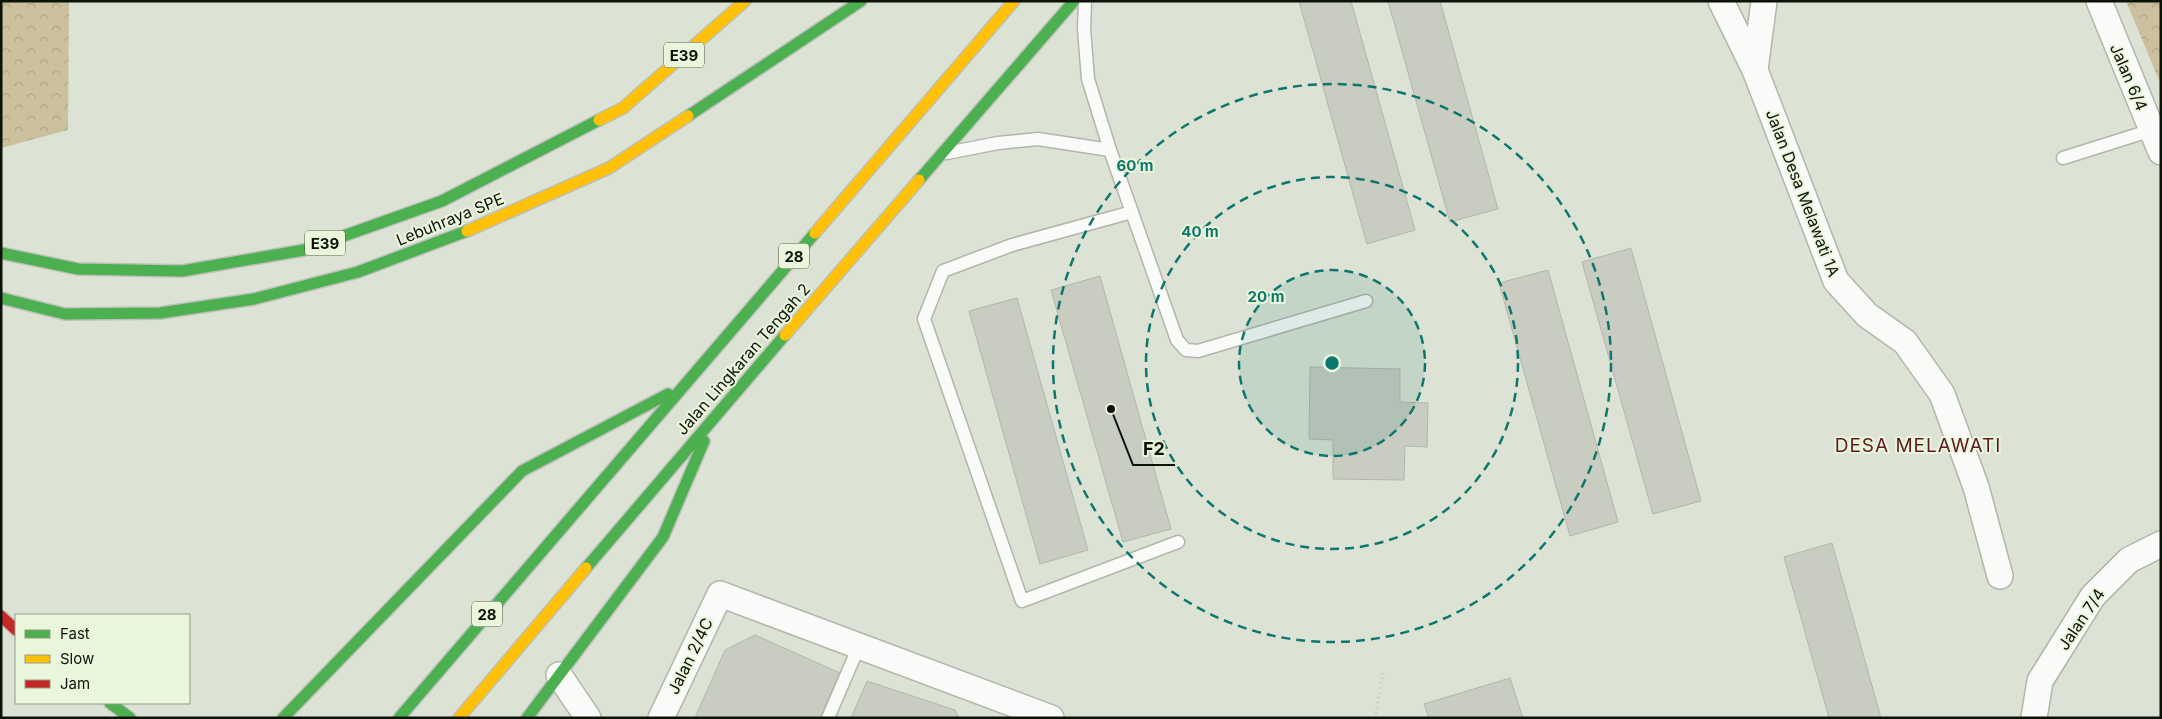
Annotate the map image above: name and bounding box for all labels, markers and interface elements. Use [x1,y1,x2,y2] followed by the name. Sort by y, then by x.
[2106,40,2152,114] street label: Jalan 6/4
[664,42,704,68] road number: E39
[1762,107,1844,279] street label: Jalan Desa Melawati 1A
[1116,156,1154,175] text: 60 m
[393,188,507,250] street label: Lebuhraya SPE
[1181,222,1219,241] text: 40 m
[305,230,345,256] road number: E39
[779,244,809,268] road number: 28
[672,279,814,439] street label: Jalan Lingkaran Tengah 2
[1248,287,1284,306] text: 20 m
[1323,354,1341,372] centre of rings
[1133,432,1175,465] callout: F2
[1835,434,2001,457] district label: DESA MELAWATI
[1143,438,1165,459] text: F2
[2053,584,2109,654] street label: Jalan 7/4
[472,602,502,626] road number: 28
[15,614,190,704] legend
[663,615,717,697] street label: Jalan 2/4C
[60,624,90,643] text: Fast
[60,649,94,668] text: Slow
[60,674,90,693] text: Jam

